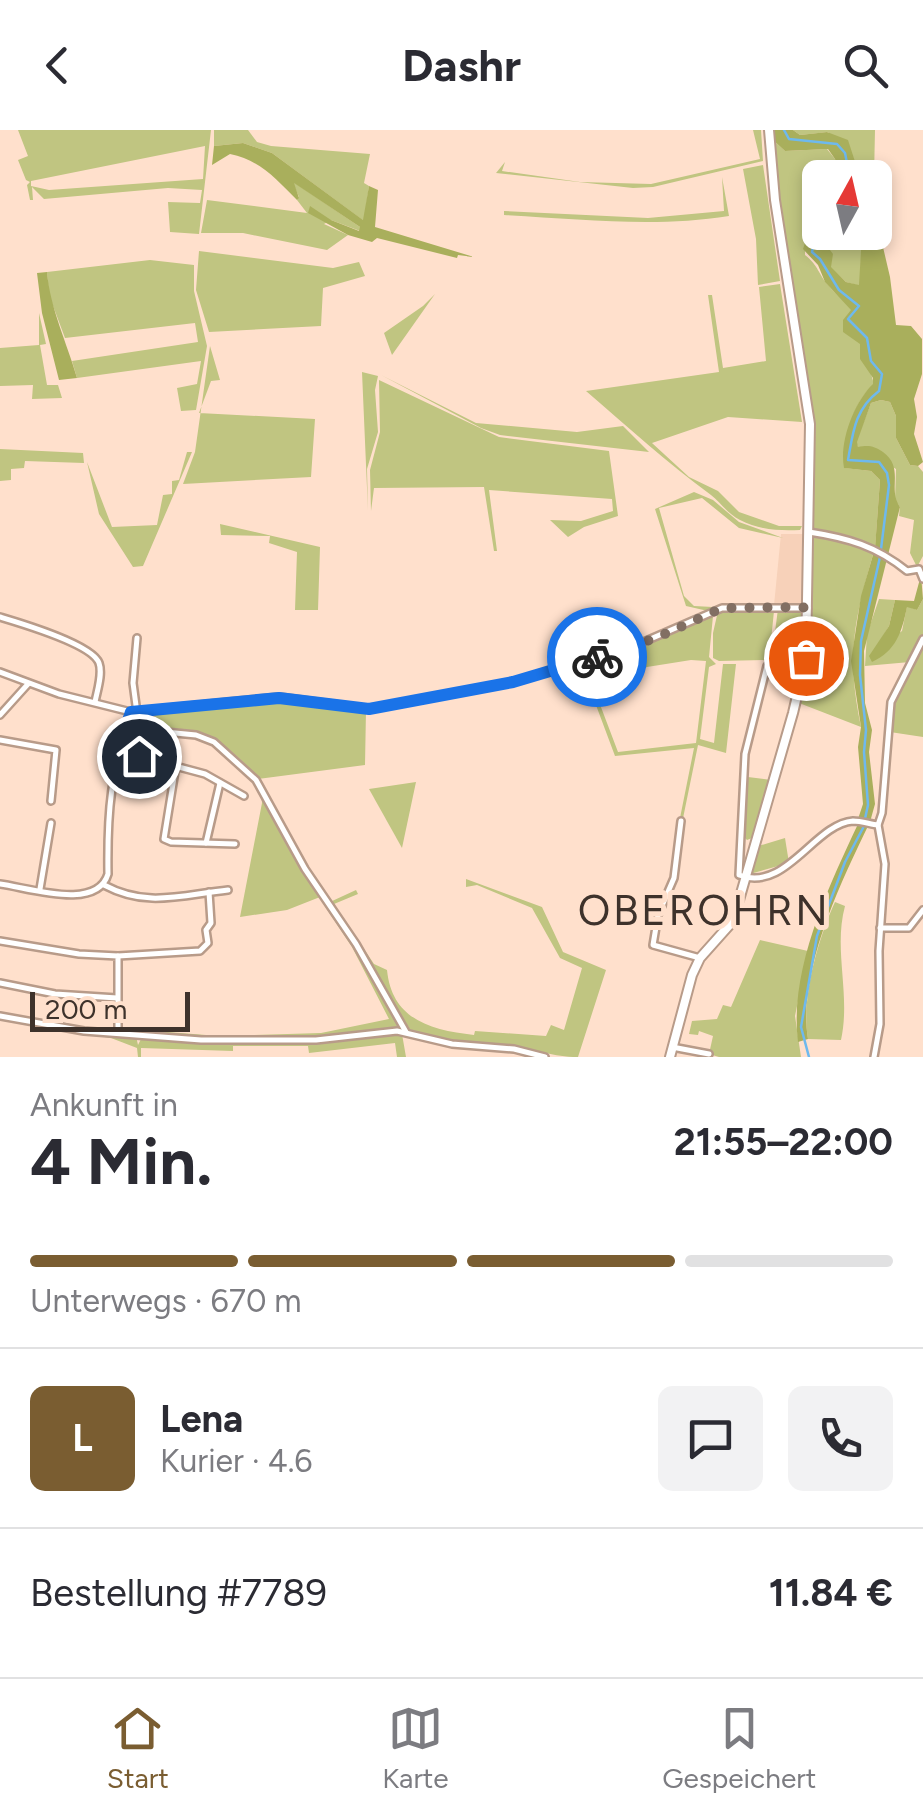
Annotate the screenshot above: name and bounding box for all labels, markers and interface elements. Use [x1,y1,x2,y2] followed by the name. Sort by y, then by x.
[30,38,85,93] icon: back
[402,38,521,92] text: Dashr
[838,38,893,93] icon: search
[802,160,892,250] north arrow
[802,160,892,250] map controls
[547,607,647,707] courier
[764,616,849,701] pin
[570,630,625,685] icon: bike
[779,631,834,686] icon: bag
[97,714,182,799] pin
[112,729,167,784] icon: home
[578,885,830,936] district label: OBEROHRN
[30,987,190,1031] scale bar
[45,992,127,1026] text: 200 m
[30,1086,178,1124] text: Ankunft in
[674,1119,893,1165] text: 21:55–22:00
[30,1122,212,1200] text: 4 Min.
[30,1282,302,1320] text: Unterwegs · 670 m
[658,1386,763,1491] button: chat
[788,1386,893,1491] button: phone
[160,1396,243,1442] text: Lena
[72,1415,93,1461] text: L
[160,1442,312,1480] text: Kurier · 4.6
[30,1570,327,1616] text: Bestellung #7789
[769,1570,893,1616] text: 11.84 €
[107,1701,169,1795] tab: Start
[382,1701,449,1795] tab: Karte
[662,1701,816,1795] tab: Gespeichert

